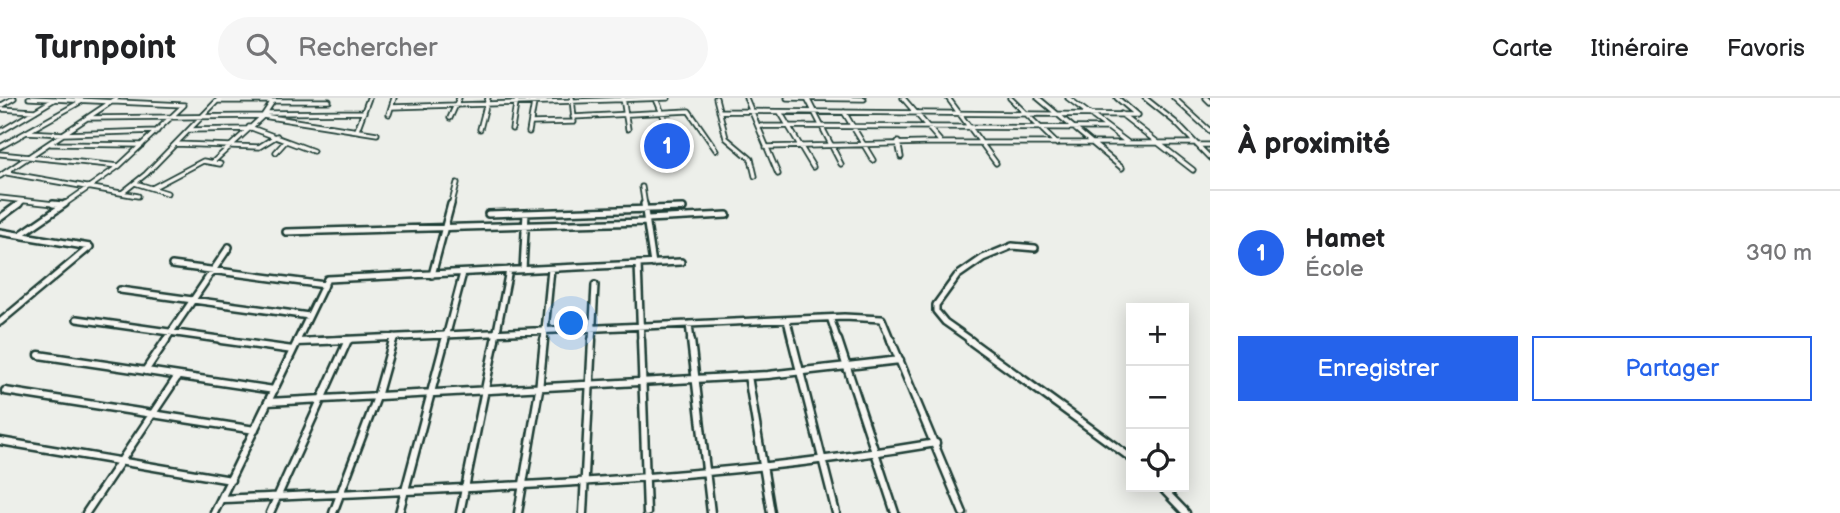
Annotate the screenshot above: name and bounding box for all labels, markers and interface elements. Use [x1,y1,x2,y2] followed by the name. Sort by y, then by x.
[218,17,708,80] search box
[35,28,176,68] text: Turnpoint
[242,29,280,67] icon: search
[298,33,437,64] text: Rechercher
[1492,34,1553,63] text: Carte
[1591,34,1689,63] text: Itinéraire
[1727,34,1805,63] text: Favoris
[644,120,690,172] pin: 1
[1238,126,1390,162] text: À proximité
[1305,224,1385,255] text: Hamet
[1256,239,1266,267] text: 1
[1746,239,1812,267] text: 390 m
[1305,255,1364,283] text: École
[1126,303,1189,492] map controls
[1126,303,1189,366] button: +
[554,306,588,340] your location
[1238,336,1518,401] button: Enregistrer
[1532,336,1812,401] button: Partager
[1126,366,1189,429] button: −
[1126,429,1189,492] button: locate

